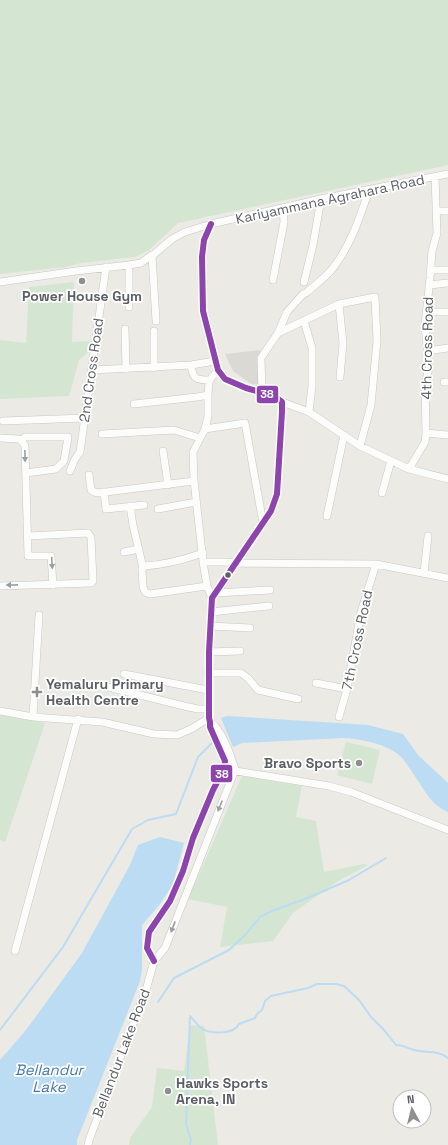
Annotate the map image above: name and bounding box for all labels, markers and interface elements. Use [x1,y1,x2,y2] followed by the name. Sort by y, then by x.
[234,170,426,228] street label: Kariyammana Agrahara Road
[77,276,87,286] marker: Power House Gym
[22,287,142,305] place label: Power House Gym
[417,296,437,400] street label: 4th Cross Road
[75,317,107,423] street label: 2nd Cross Road
[256,385,279,404] line badge: 38
[260,387,274,401] text: 38
[22,450,29,462] one-way arrow
[48,557,55,569] one-way arrow
[223,570,233,580] unlabelled marker
[6,582,18,589] one-way arrow
[338,588,376,692] street label: 7th Cross Road
[46,675,164,709] place label: Yemaluru Primary Health Centre
[31,686,43,698] marker: Yemaluru Primary Health Centre
[264,754,351,772] place label: Bravo Sports
[354,758,364,768] marker: Bravo Sports
[210,764,233,783] line badge: 38
[215,767,229,781] text: 38
[217,800,223,812] one-way arrow
[169,921,175,933] one-way arrow
[88,986,154,1120] street label: Bellandur Lake Road
[15,1060,85,1096] water label: Bellandur Lake
[176,1074,268,1108] place label: Hawks Sports Arena, IN
[163,1086,173,1096] marker: Hawks Sports Arena, IN
[392,1089,432,1129] north arrow
[406,1092,415,1106] text: N

